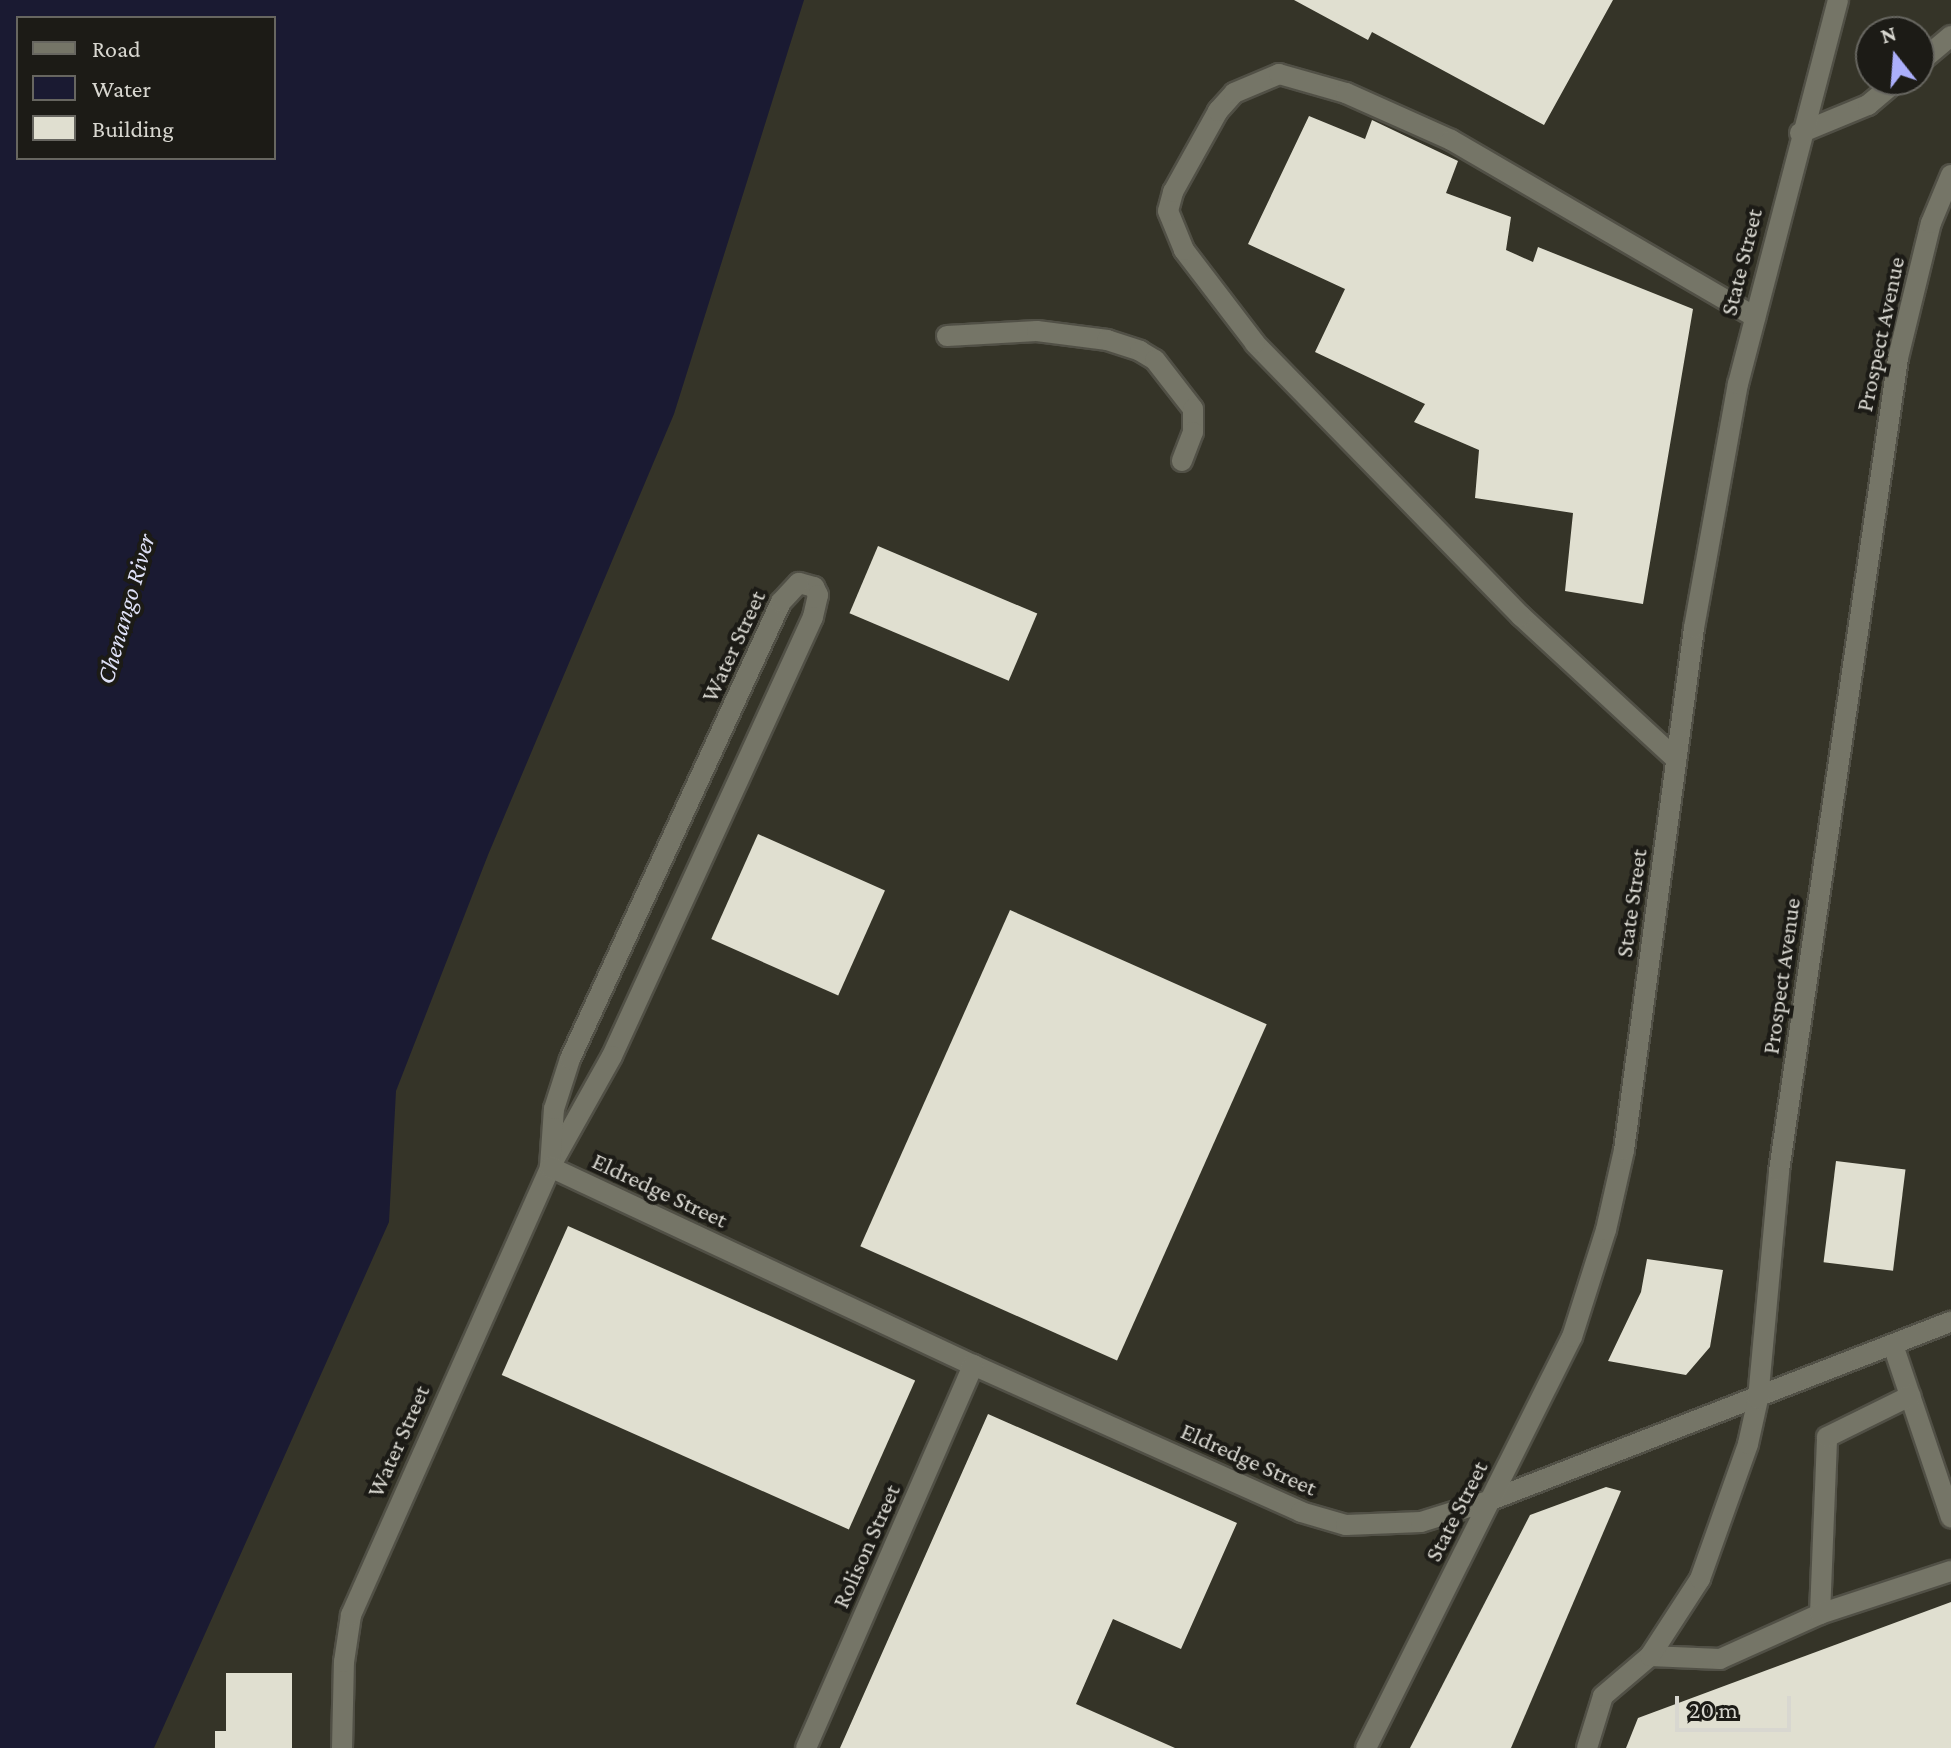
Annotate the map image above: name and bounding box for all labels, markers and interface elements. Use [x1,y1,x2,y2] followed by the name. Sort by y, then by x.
[16,16,276,160] legend
[1855,16,1935,96] north arrow
[1878,20,1899,49] text: N
[92,35,141,62] text: Road
[92,75,151,102] text: Water
[92,115,174,142] text: Building
[1714,206,1768,318] street label: State Street
[1850,254,1910,414] street label: Prospect Avenue
[90,530,162,688] water label: Chenango River
[695,586,771,706] street label: Water Street
[1609,847,1653,959] street label: State Street
[1756,896,1806,1056] street label: Prospect Avenue
[588,1146,732,1234] street label: Eldredge Street
[361,1380,435,1502] street label: Water Street
[1176,1416,1322,1502] street label: Eldredge Street
[1418,1456,1494,1566] street label: State Street
[826,1480,906,1612] street label: Rolison Street
[1679,1680,1795,1730] scale bar
[1689,1696,1738,1723] text: 20 m

